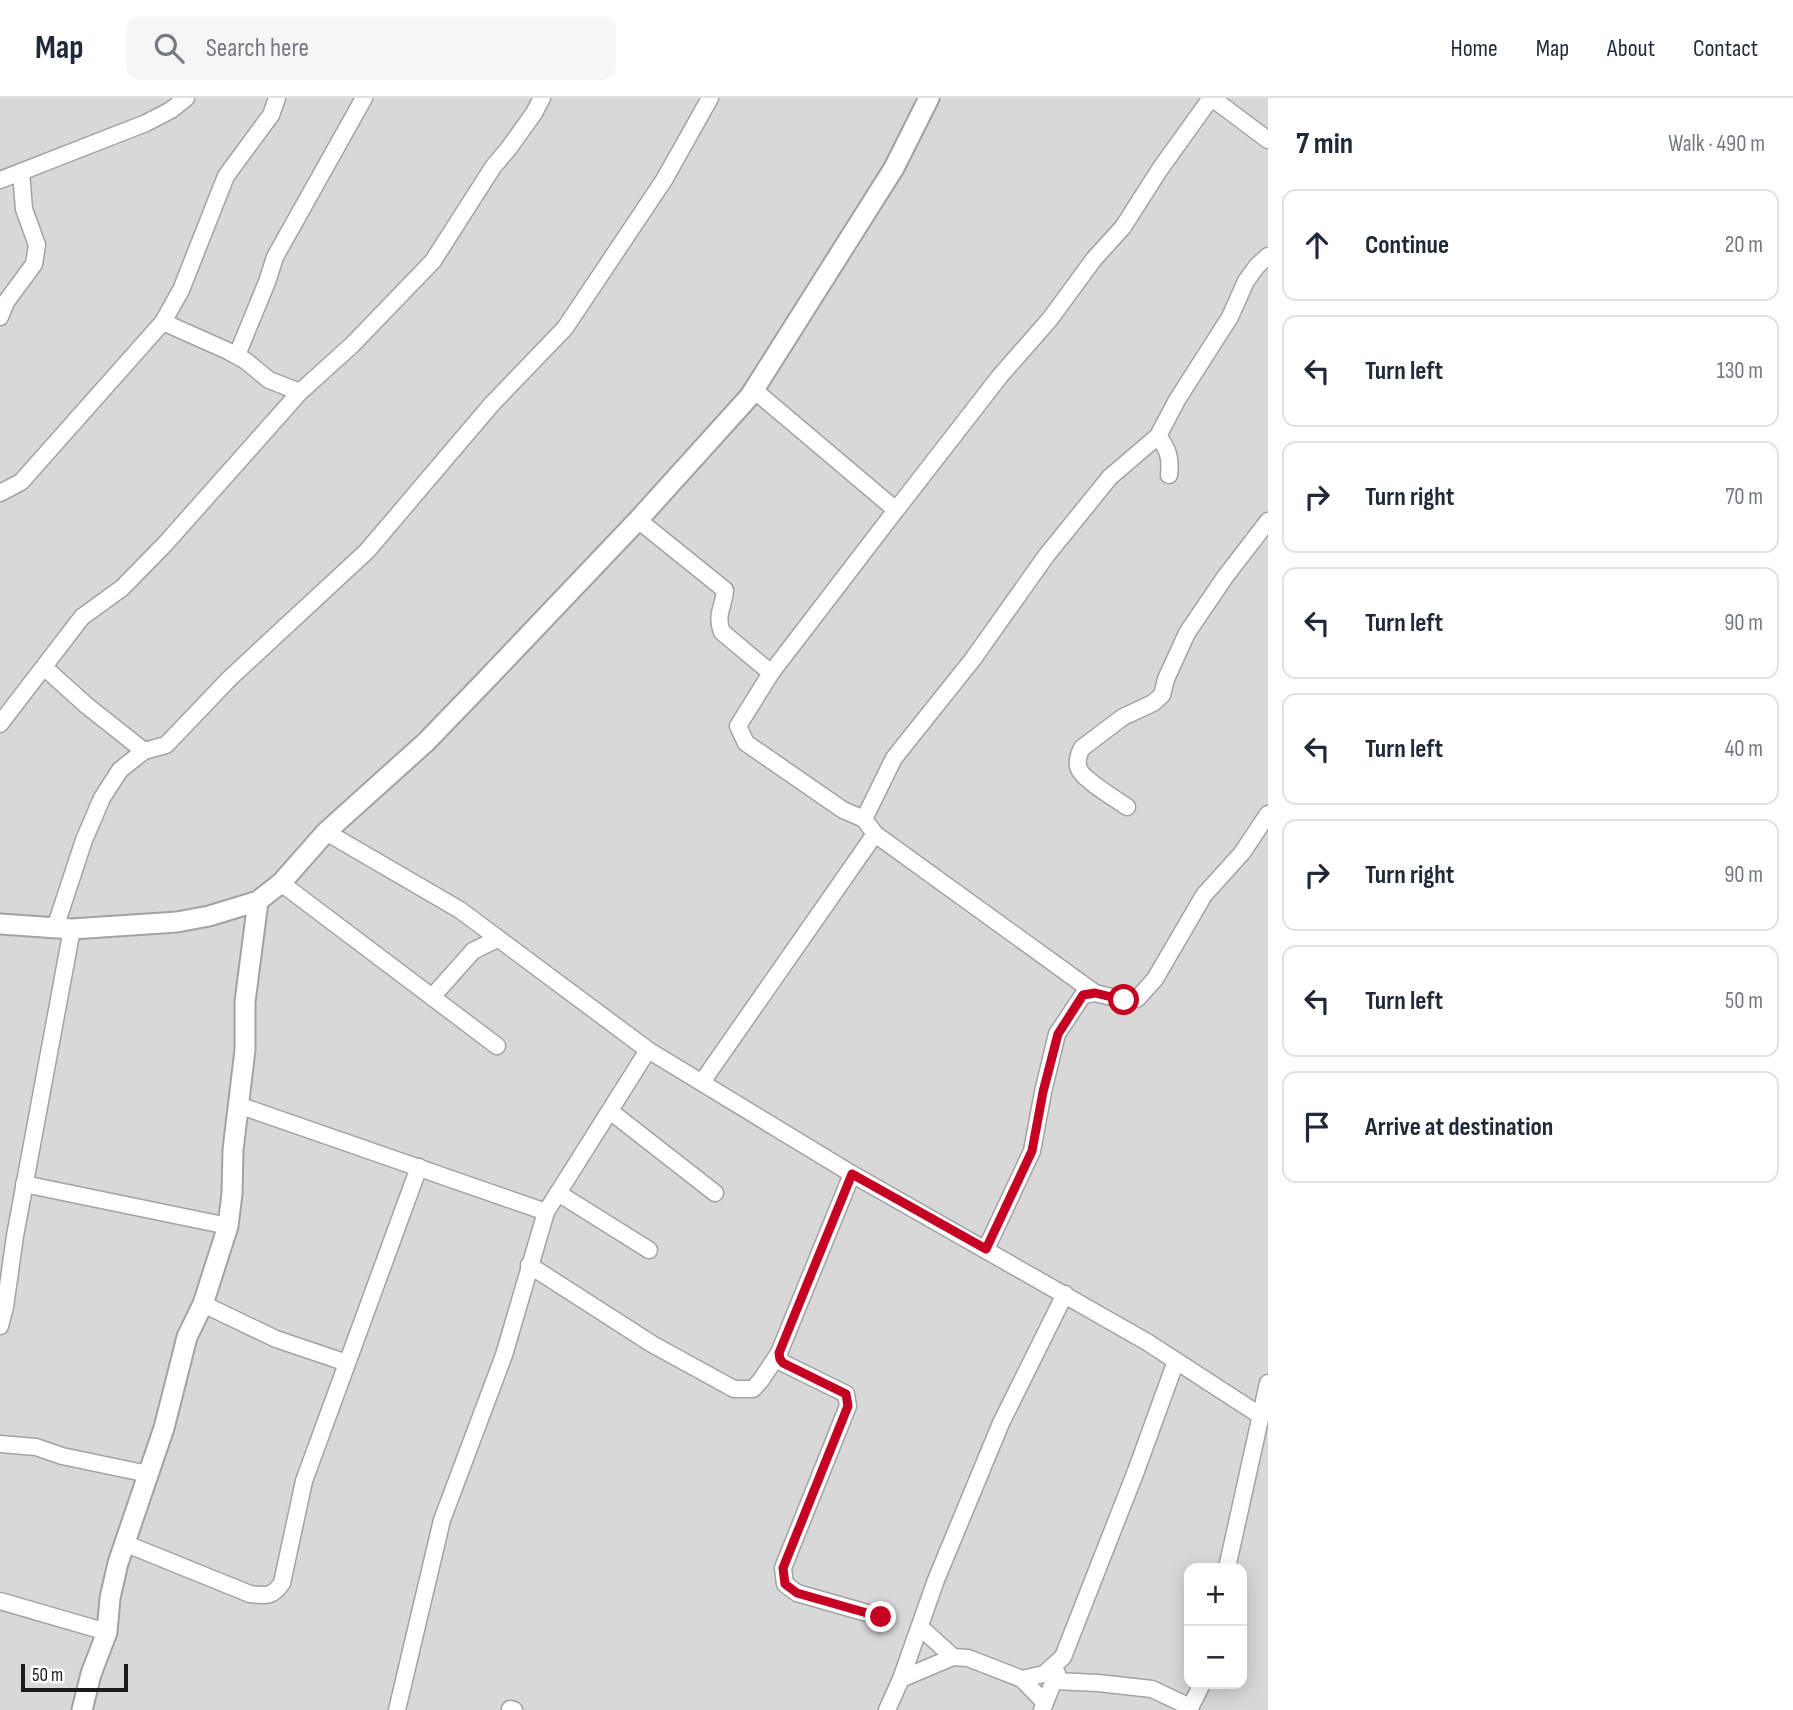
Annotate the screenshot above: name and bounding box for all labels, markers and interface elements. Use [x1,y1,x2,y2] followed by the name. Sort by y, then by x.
[126,17,616,80] search box
[35,28,84,68] text: Map
[150,29,188,67] icon: search
[206,33,309,64] text: Search here
[1450,34,1498,63] text: Home
[1536,34,1569,63] text: Map
[1607,34,1655,63] text: About
[1693,34,1758,63] text: Contact
[1296,126,1353,162] text: 7 min
[1668,130,1765,158] text: Walk · 490 m
[1298,226,1336,264] icon: ahead
[1365,230,1449,261] text: Continue
[1725,231,1763,259] text: 20 m
[1298,352,1336,390] icon: left
[1365,356,1443,387] text: Turn left
[1717,357,1763,385] text: 130 m
[1298,478,1336,516] icon: right
[1365,482,1454,513] text: Turn right
[1725,483,1763,511] text: 70 m
[1298,604,1336,642] icon: left
[1365,608,1443,639] text: Turn left
[1724,609,1763,637] text: 90 m
[1298,730,1336,768] icon: left
[1365,734,1443,765] text: Turn left
[1725,735,1763,763] text: 40 m
[1298,856,1336,894] icon: right
[1365,860,1454,891] text: Turn right
[1724,861,1763,889] text: 90 m
[1298,982,1336,1020] icon: left
[1108,984,1139,1015] route start
[1365,986,1443,1017] text: Turn left
[1725,987,1763,1015] text: 50 m
[1298,1108,1336,1146] icon: arrive
[1365,1112,1553,1143] text: Arrive at destination
[1184,1563,1247,1689] map controls
[1184,1563,1247,1626] button: +
[865,1601,896,1632] route end
[1184,1626,1247,1689] button: −
[21,1661,128,1693] scale bar
[32,1664,63,1687] text: 50 m

